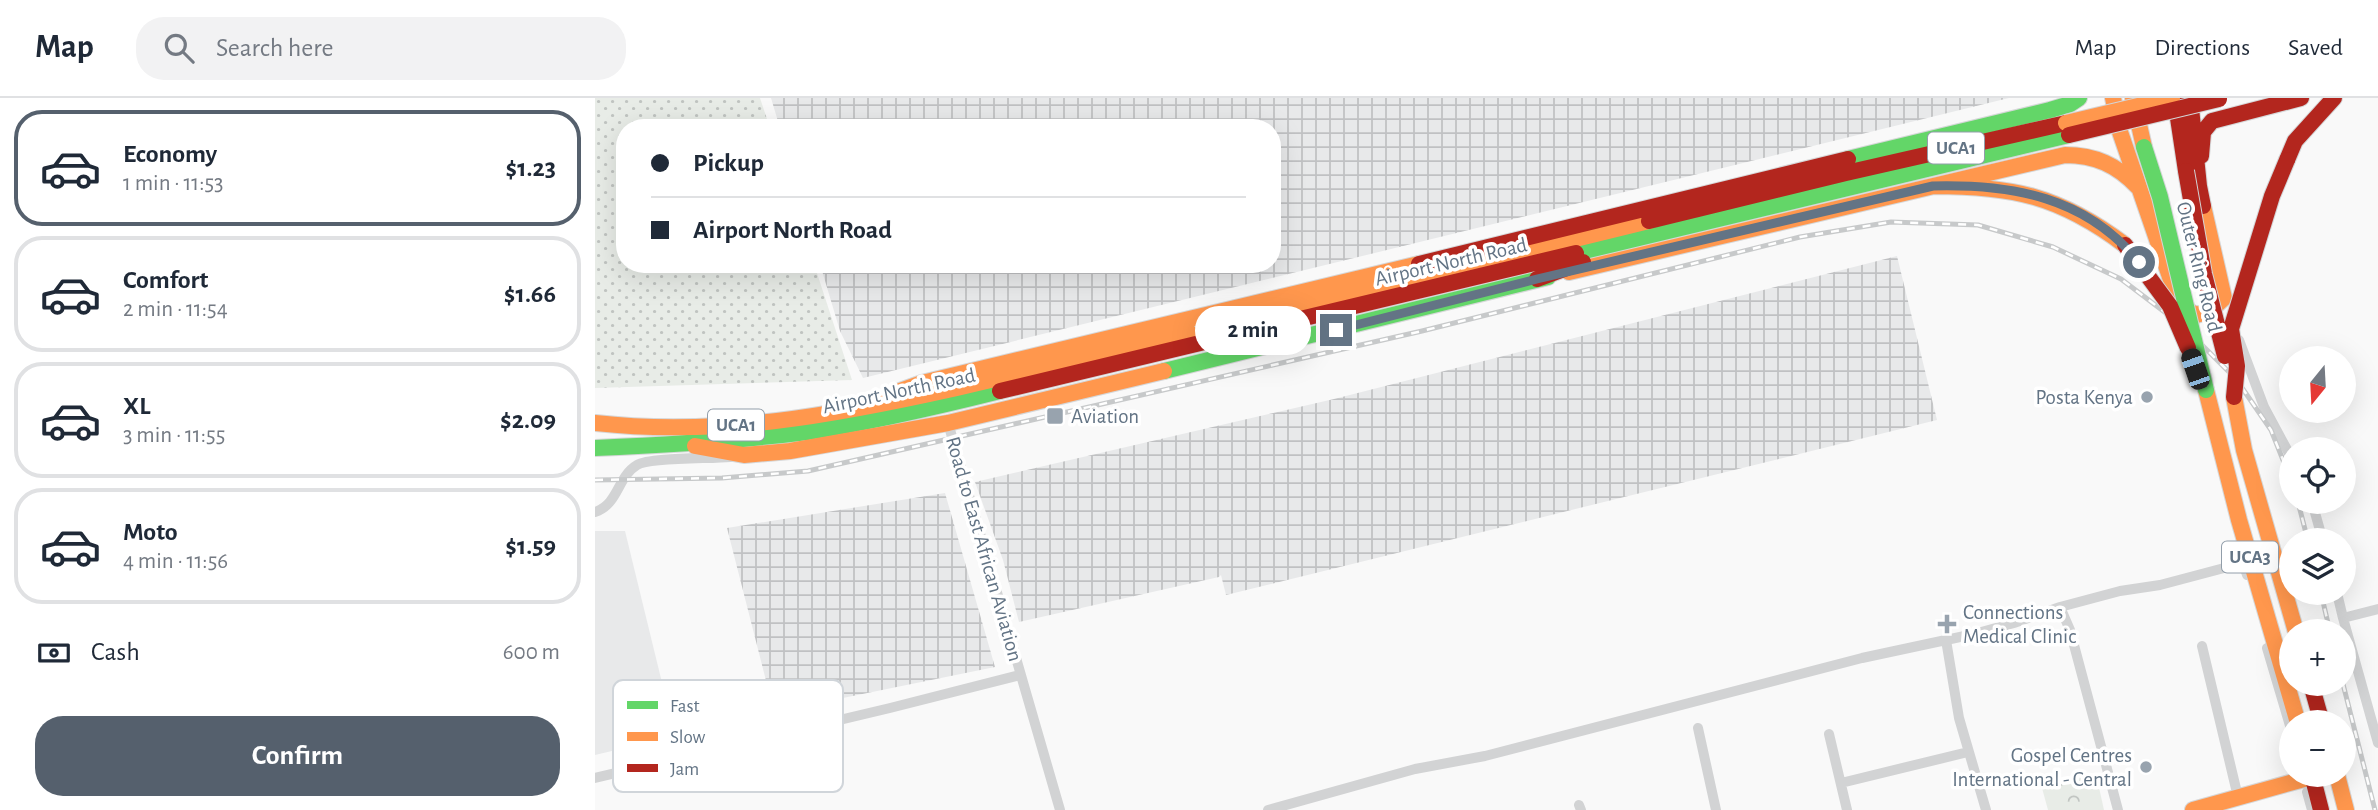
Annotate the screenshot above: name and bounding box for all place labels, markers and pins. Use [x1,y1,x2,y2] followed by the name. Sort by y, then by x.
[2036,387,2133,408] place label: Posta Kenya
[2139,389,2155,405] marker: Posta Kenya
[1045,406,1065,426] marker: Aviation
[1071,406,1139,427] place label: Aviation
[1963,602,2076,647] place label: Connections Medical Clinic
[1937,614,1957,634] marker: Connections Medical Clinic
[1952,745,2132,790] place label: Gospel Centres International - Central
[2138,759,2154,775] marker: Gospel Centres International - Central

